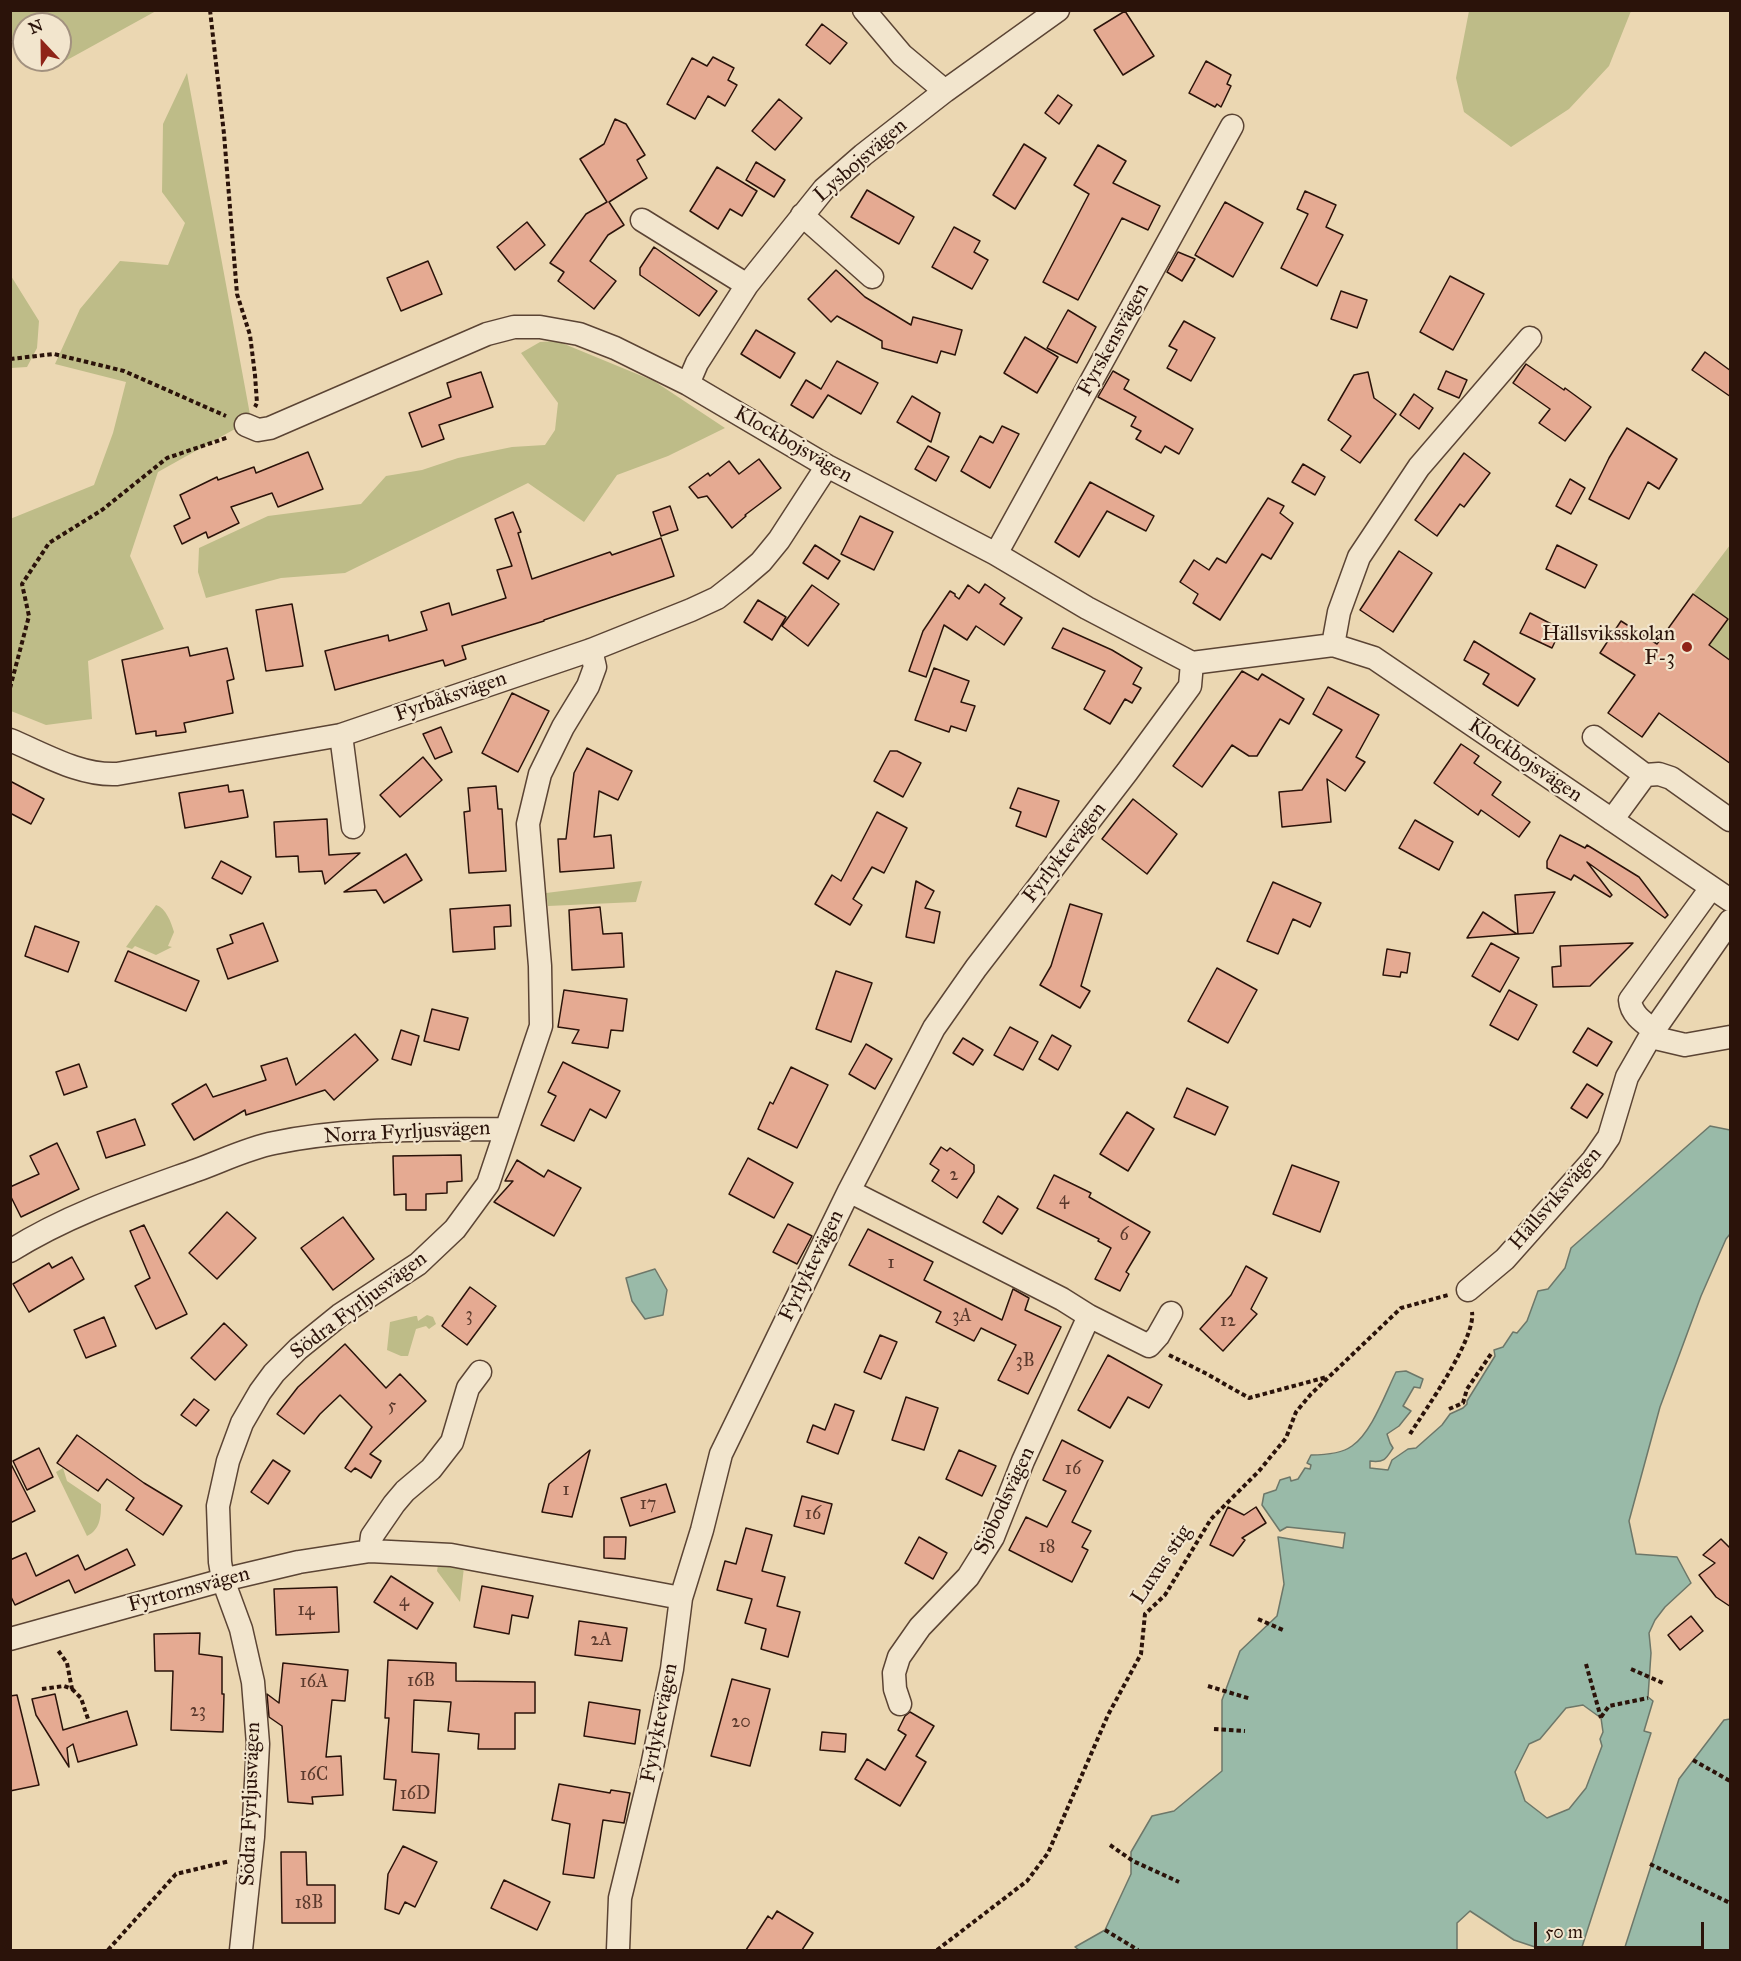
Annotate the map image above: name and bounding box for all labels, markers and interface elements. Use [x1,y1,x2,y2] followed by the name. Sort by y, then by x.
[12,12,72,72] north arrow
[26,15,46,38] text: N
[809,114,913,208] street label: Lysbojsvägen
[1073,279,1155,401] street label: Fyrskensvägen
[729,401,857,489] street label: Klockbojsvägen
[1542,622,1675,672] place label: Hällsviksskolan F-3
[1680,640,1694,654] marker: Hällsviksskolan F-3
[392,666,510,728] street label: Fyrbåksvägen
[1463,714,1587,808] street label: Klockbojsvägen
[1018,798,1112,908] street label: Fyrlyktevägen
[323,1116,491,1150] street label: Norra Fyrljusvägen
[1504,1142,1608,1256] street label: Hällsviksvägen
[950,1165,958,1187] house number: 2
[1059,1189,1069,1211] house number: 4
[774,1206,850,1326] street label: Fyrlyktevägen
[1119,1225,1129,1247] house number: 6
[286,1247,432,1365] street label: Södra Fyrljusvägen
[887,1253,895,1275] house number: 1
[465,1305,473,1327] house number: 3
[952,1306,972,1328] house number: 3A
[1220,1311,1236,1333] house number: 12
[1015,1351,1035,1373] house number: 3B
[388,1396,396,1418] house number: 5
[969,1443,1041,1559] street label: Sjöbodsvägen
[1065,1459,1081,1481] house number: 16
[562,1480,570,1502] house number: 1
[640,1494,656,1516] house number: 17
[805,1504,821,1526] house number: 16
[1126,1521,1198,1609] street label: Luxus stig
[1039,1537,1055,1559] house number: 18
[125,1562,253,1618] street label: Fyrtornsvägen
[399,1591,409,1613] house number: 4
[297,1600,315,1622] house number: 14
[591,1630,611,1652] house number: 2A
[636,1661,684,1785] street label: Fyrlyktevägen
[407,1671,435,1693] house number: 16B
[300,1672,328,1694] house number: 16A
[190,1701,206,1723] house number: 23
[731,1712,751,1734] house number: 20
[236,1721,266,1887] street label: Södra Fyrljusvägen
[300,1765,328,1787] house number: 16C
[400,1784,430,1806] house number: 16D
[295,1893,323,1915] house number: 18B
[1537,1910,1706,1948] scale bar
[1545,1921,1583,1943] text: 50 m

